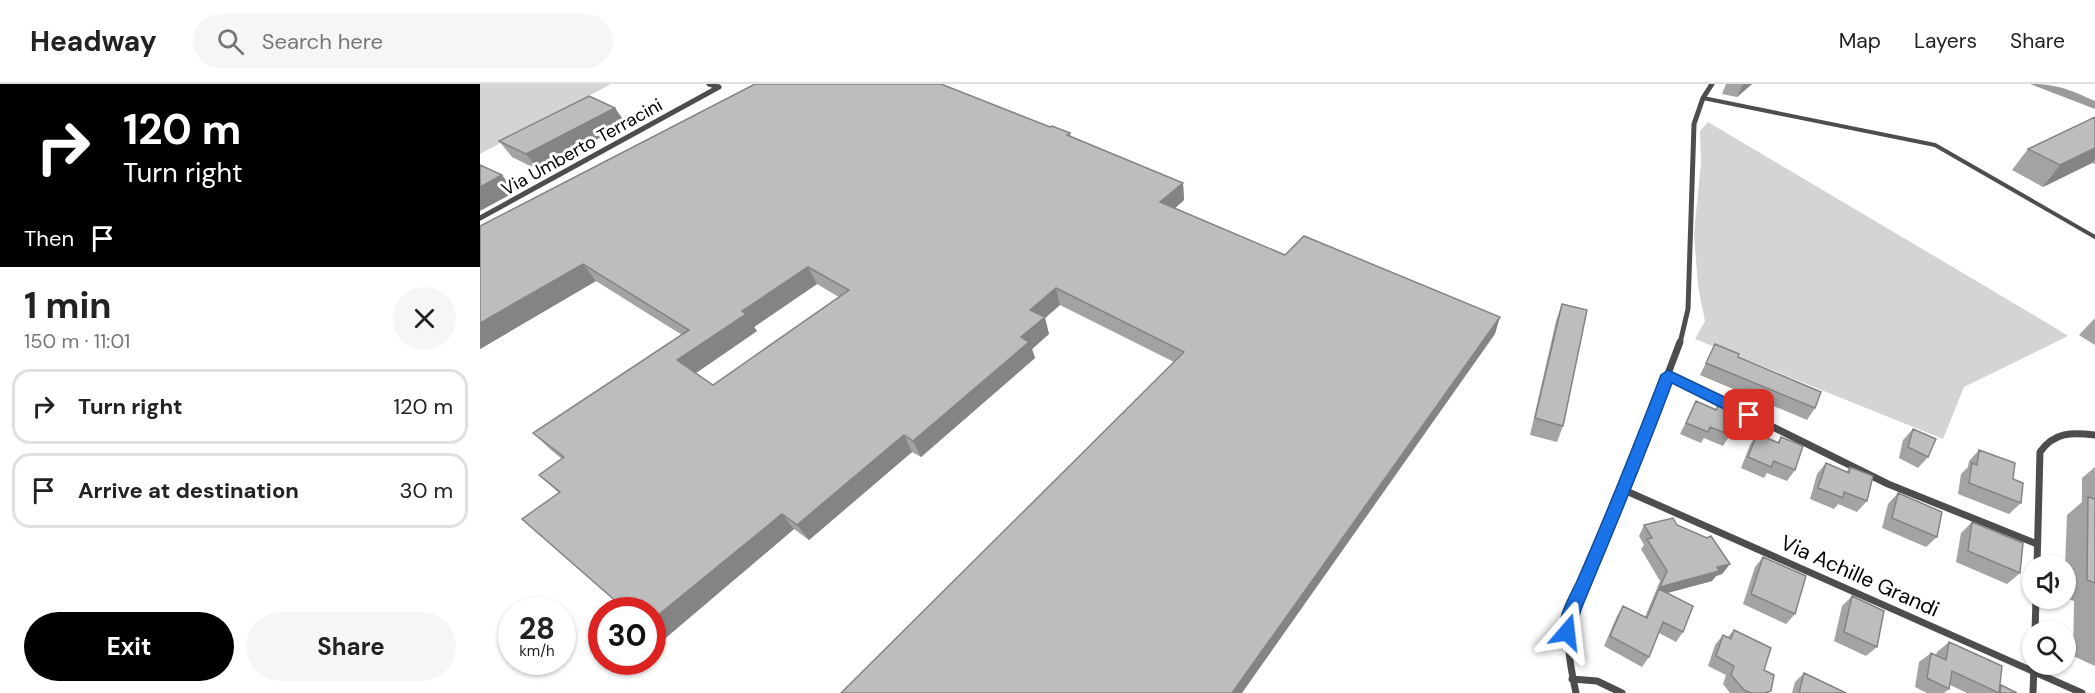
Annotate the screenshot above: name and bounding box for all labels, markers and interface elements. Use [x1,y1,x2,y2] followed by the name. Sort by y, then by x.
[193,14,613,68] search box
[30,23,157,60] text: Headway
[214,25,247,58] icon: search
[262,27,383,56] text: Search here
[1839,27,1881,55] text: Map
[1914,27,1977,55] text: Layers
[2010,27,2065,55] text: Share
[497,93,667,201] street label: Via Umberto Terracini
[123,102,241,157] text: 120 m
[24,108,102,186] icon: right
[123,155,243,190] text: Turn right
[86,222,119,255] icon: arrive
[24,224,74,253] text: Then
[24,282,112,329] text: 1 min
[393,287,456,350] button: close
[24,328,130,354] text: 150 m · 11:01
[1723,389,1774,440] pin
[27,390,60,423] icon: right
[78,392,183,421] text: Turn right
[393,392,453,421] text: 120 m
[1732,398,1765,431] icon: arrive
[27,474,60,507] icon: arrive
[78,476,299,505] text: Arrive at destination
[399,476,453,505] text: 30 m
[1776,528,1944,624] street label: Via Achille Grandi
[2022,555,2076,675] map controls
[2022,555,2076,609] button: sound
[588,597,666,675] speed limit sign: 30
[1535,600,1599,664] position arrow
[519,609,555,648] text: 28
[24,612,234,681] button: Exit
[246,612,456,681] button: Share
[2022,621,2076,675] button: search
[519,641,555,661] text: km/h

